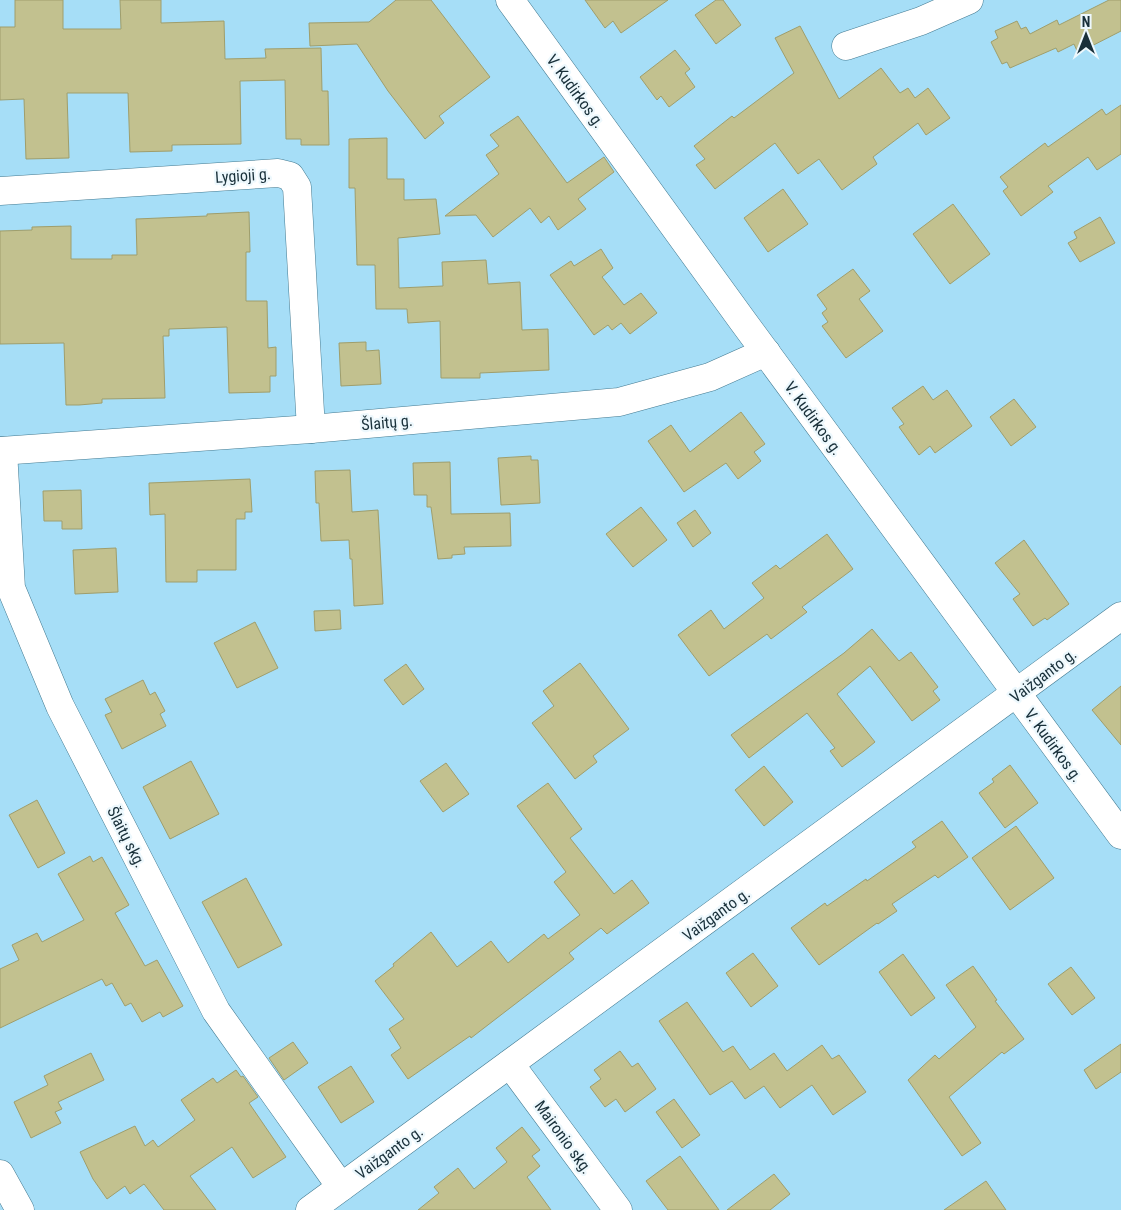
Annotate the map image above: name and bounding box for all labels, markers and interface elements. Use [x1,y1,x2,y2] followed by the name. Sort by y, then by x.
[1061,10,1111,60] north arrow
[1082,14,1090,30] text: N
[543,51,609,132] street label: V. Kudirkos g.
[215,164,272,187] street label: Lygioji g.
[781,378,847,459] street label: V. Kudirkos g.
[361,411,414,434] street label: Šlaitų g.
[1006,644,1080,707] street label: Vaižganto g.
[1021,705,1087,786] street label: V. Kudirkos g.
[103,804,150,871] street label: Šlaitų skg.
[679,884,754,945] street label: Vaižganto g.
[531,1097,596,1178] street label: Maironio skg.
[352,1122,427,1183] street label: Vaižganto g.

